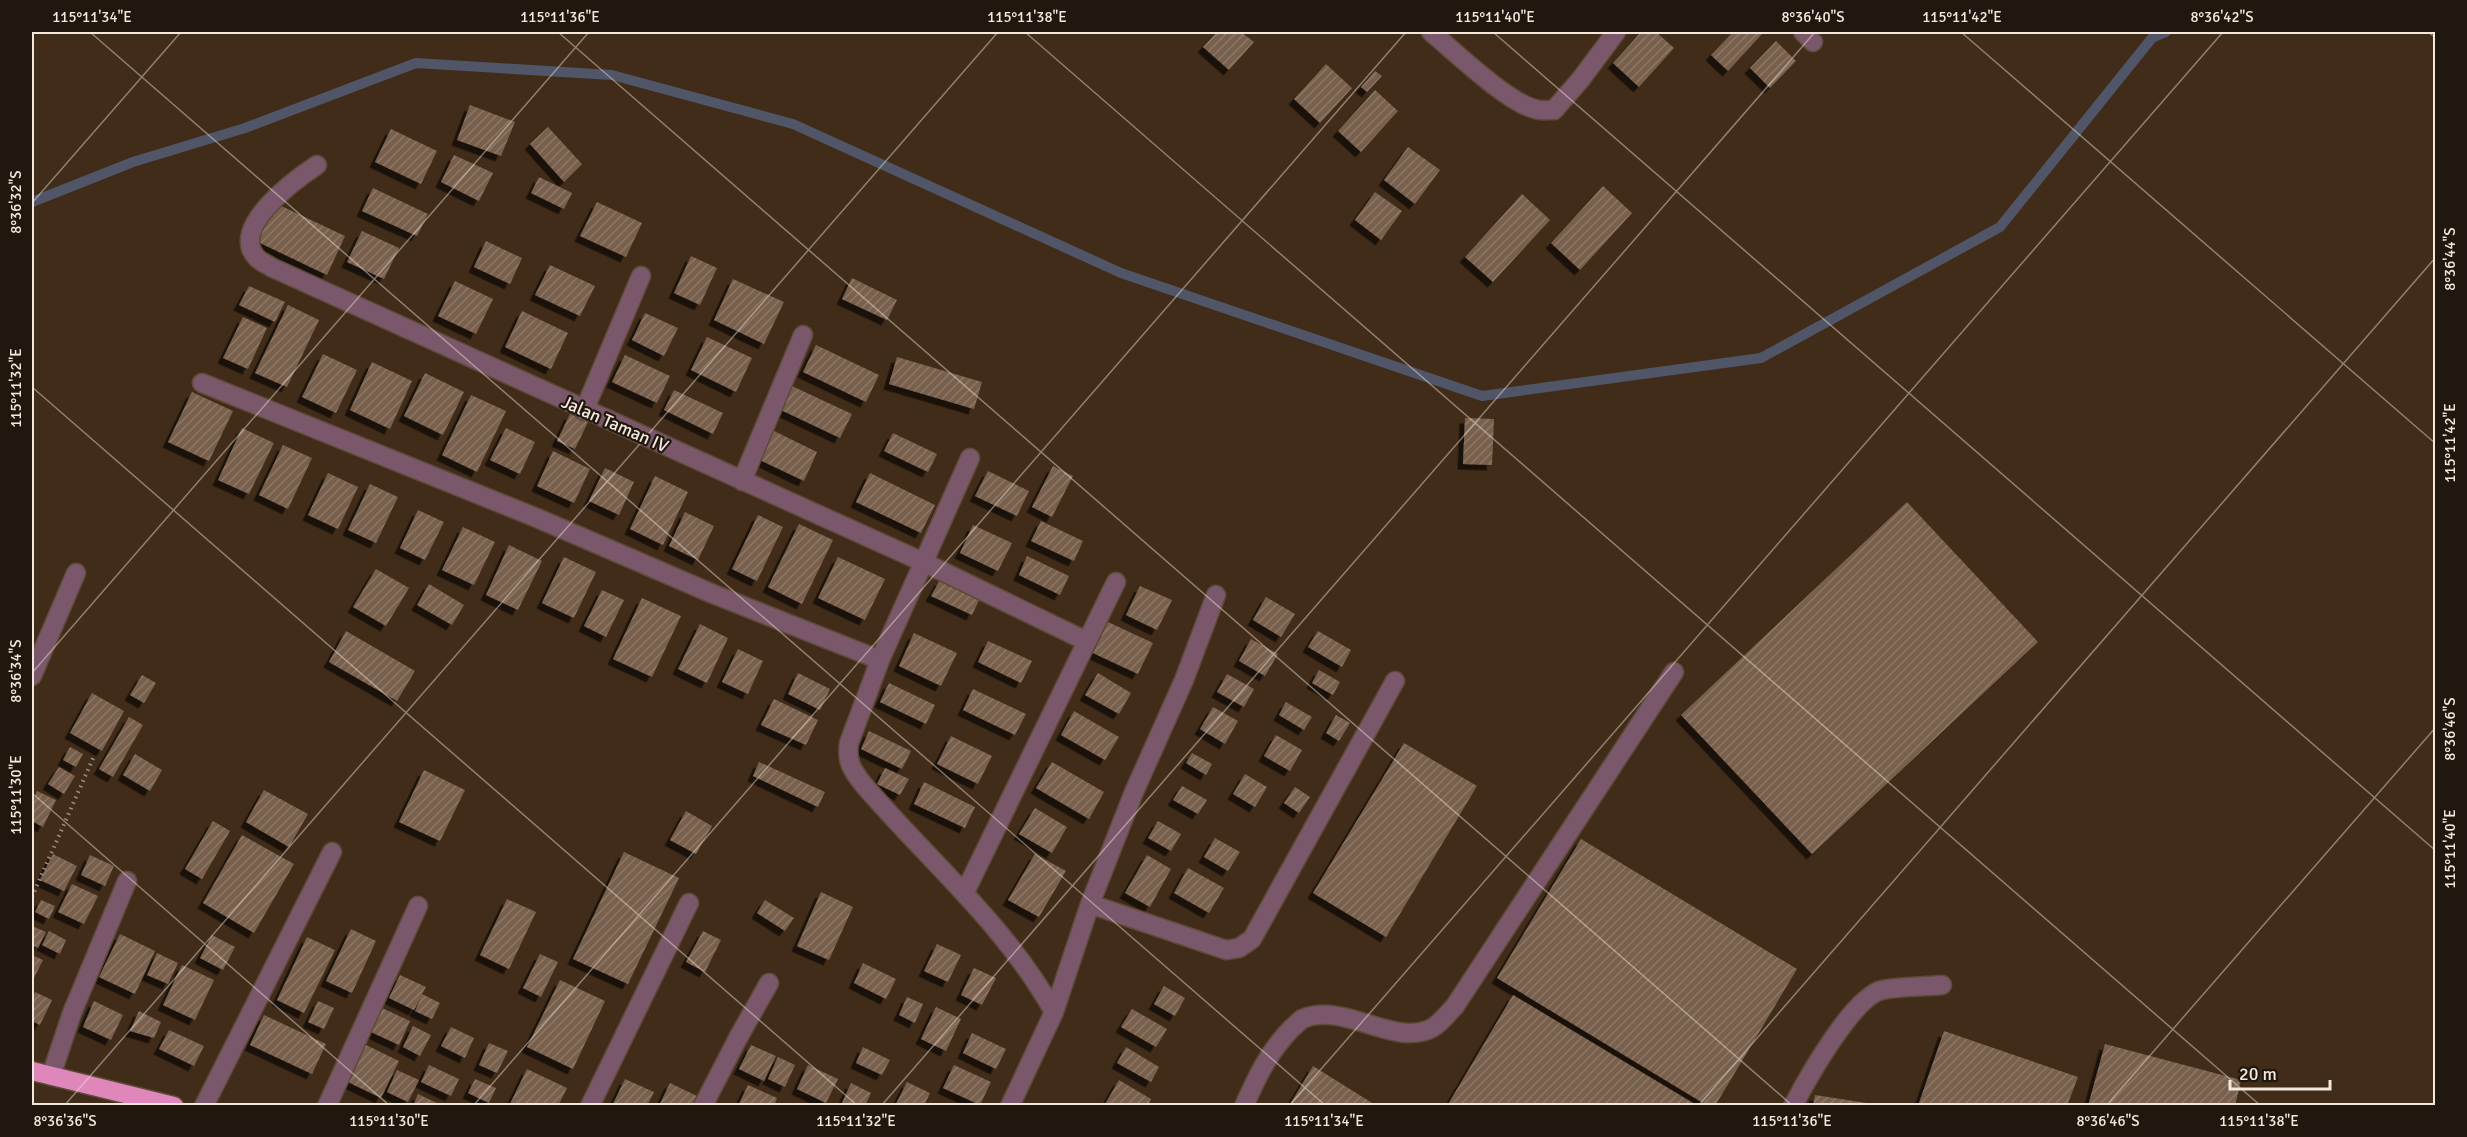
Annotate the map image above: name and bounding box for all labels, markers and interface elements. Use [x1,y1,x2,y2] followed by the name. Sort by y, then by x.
[52,8,132,26] text: 115°11'34"E
[520,8,600,26] text: 115°11'36"E
[987,8,1067,26] text: 115°11'38"E
[1455,8,1535,26] text: 115°11'40"E
[1781,8,1845,26] text: 8°36'40"S
[1922,8,2002,26] text: 115°11'42"E
[2190,8,2254,26] text: 8°36'42"S
[7,170,25,234] text: 8°36'32"S
[2441,227,2459,291] text: 8°36'44"S
[7,348,25,428] text: 115°11'32"E
[558,391,672,458] street label: Jalan Taman IV
[2441,403,2459,483] text: 115°11'42"E
[7,639,25,703] text: 8°36'34"S
[2441,697,2459,761] text: 8°36'46"S
[7,755,25,835] text: 115°11'30"E
[2441,809,2459,889] text: 115°11'40"E
[2230,1053,2330,1091] scale bar
[2239,1063,2277,1085] text: 20 m
[33,1112,97,1130] text: 8°36'36"S
[349,1112,429,1130] text: 115°11'30"E
[816,1112,896,1130] text: 115°11'32"E
[1284,1112,1364,1130] text: 115°11'34"E
[1752,1112,1832,1130] text: 115°11'36"E
[2076,1112,2140,1130] text: 8°36'46"S
[2219,1112,2299,1130] text: 115°11'38"E

